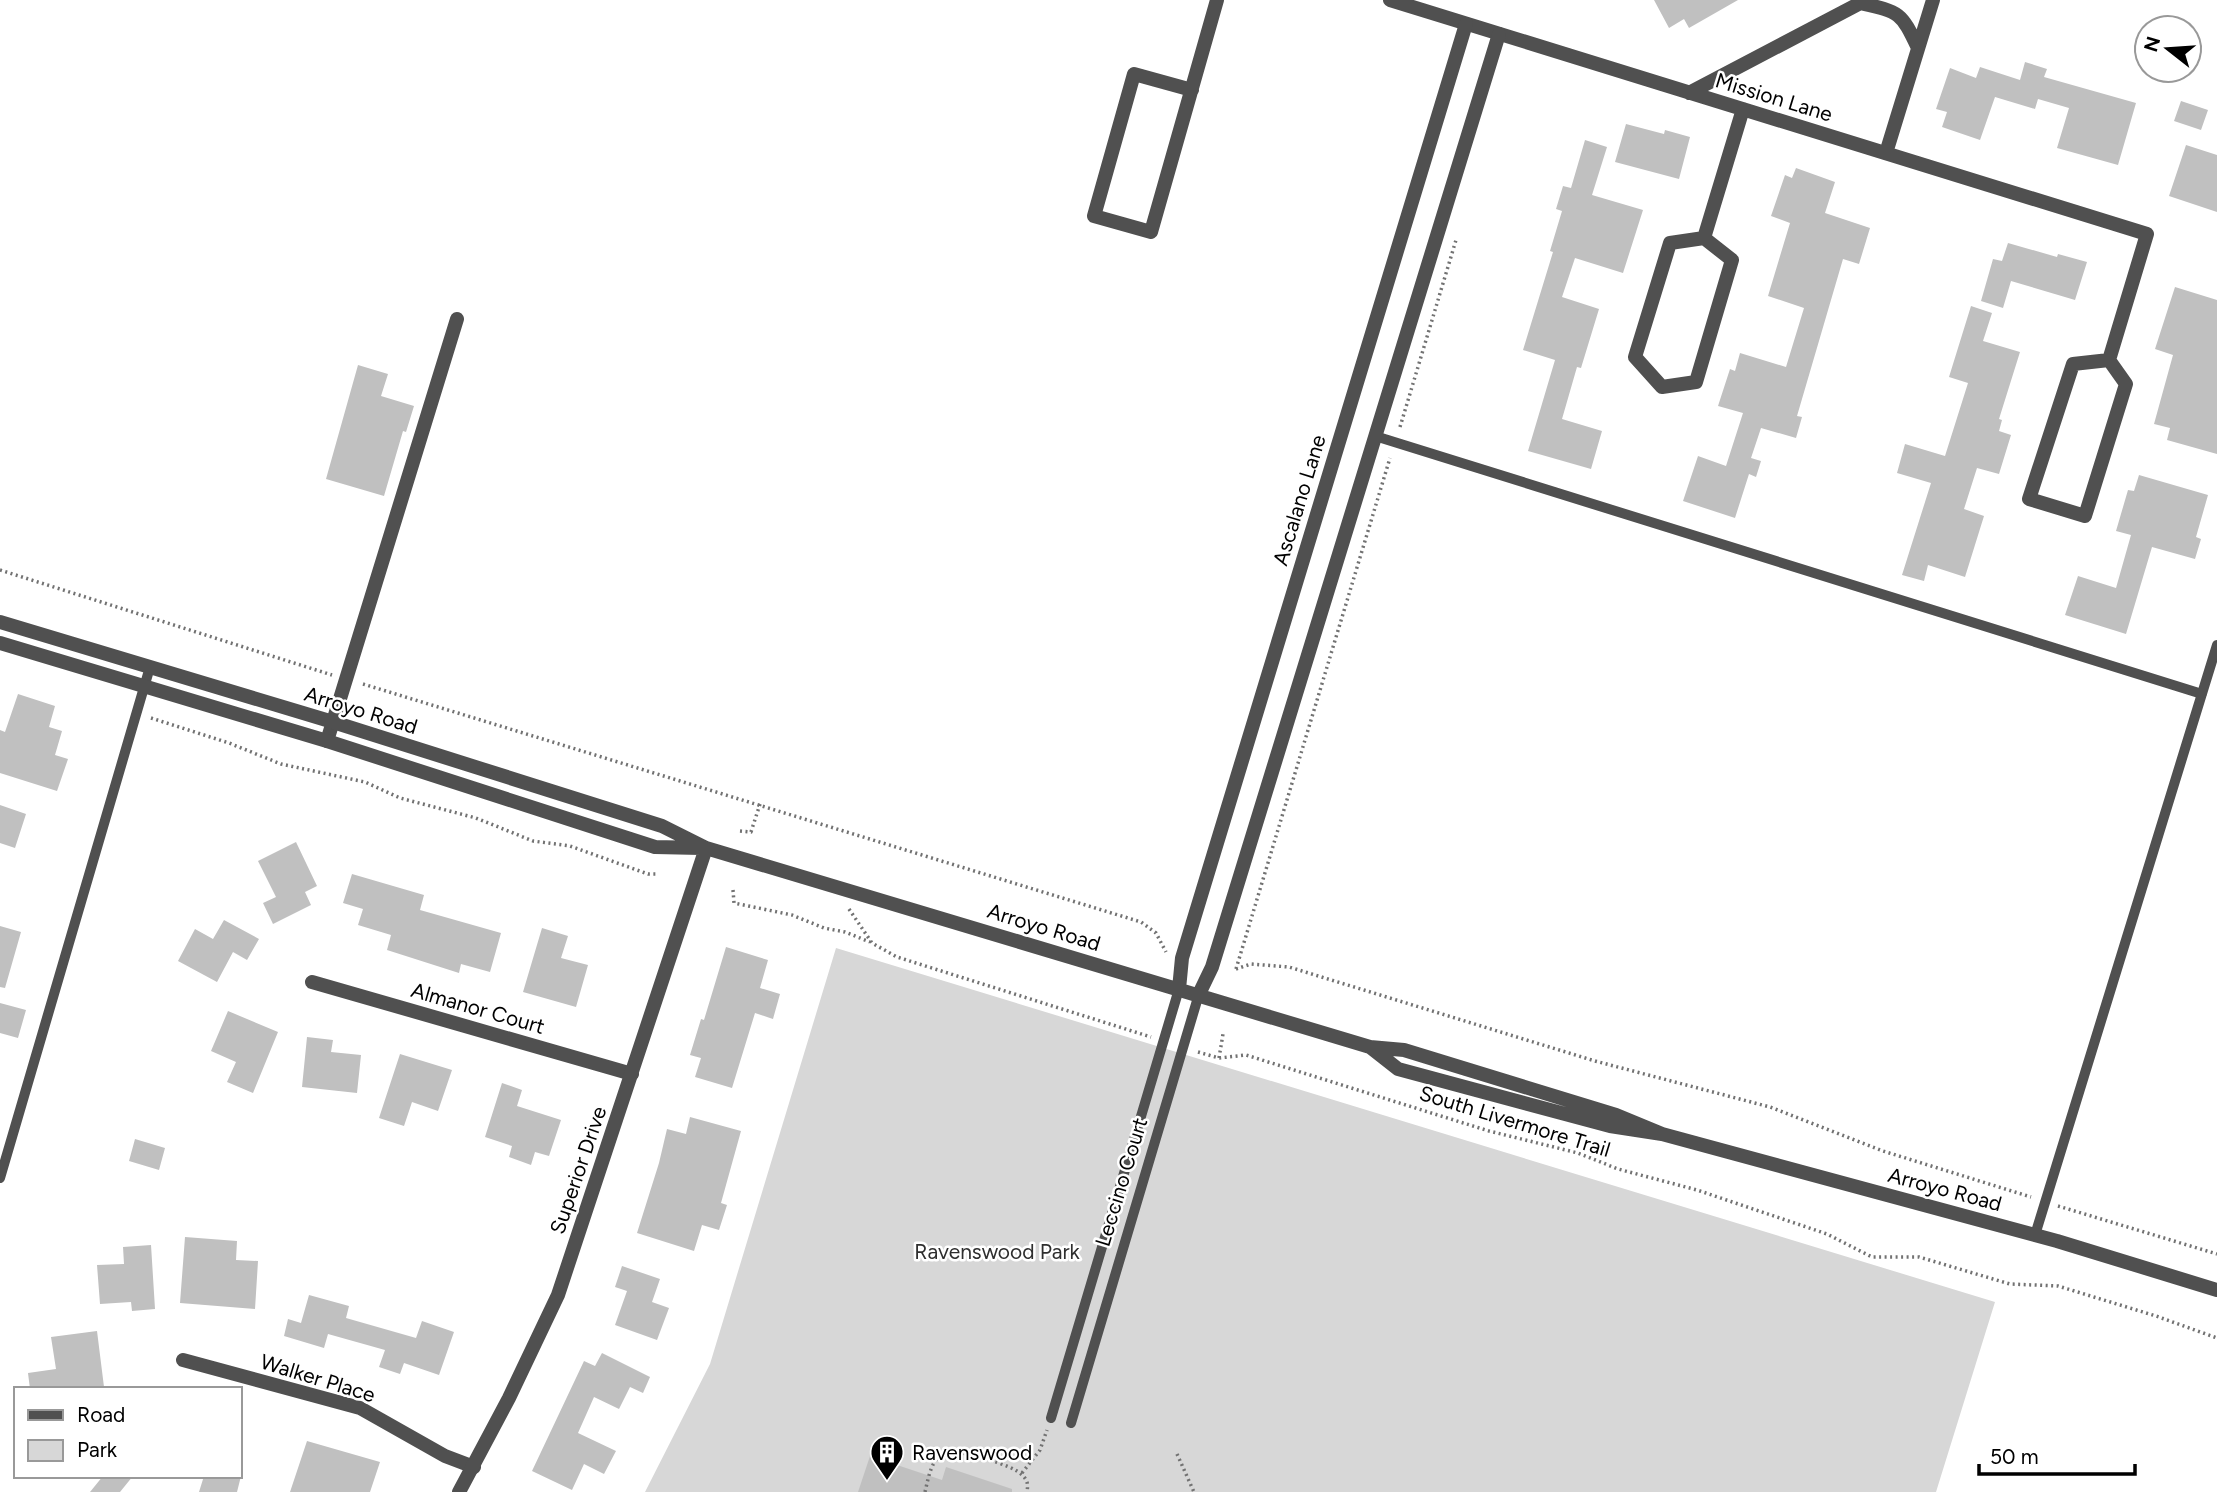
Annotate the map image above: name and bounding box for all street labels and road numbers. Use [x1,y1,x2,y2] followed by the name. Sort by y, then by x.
[1712,67,1836,127] street label: Mission Lane
[1267,432,1331,568] street label: Ascalano Lane
[301,681,421,739] street label: Arroyo Road
[984,898,1104,956] street label: Arroyo Road
[408,977,548,1039] street label: Almanor Court
[1416,1080,1614,1162] street label: South Livermore Trail
[544,1103,612,1237] street label: Superior Drive
[1090,1115,1152,1249] street label: Leccino Court
[1885,1162,2005,1216] street label: Arroyo Road
[258,1349,378,1407] street label: Walker Place

